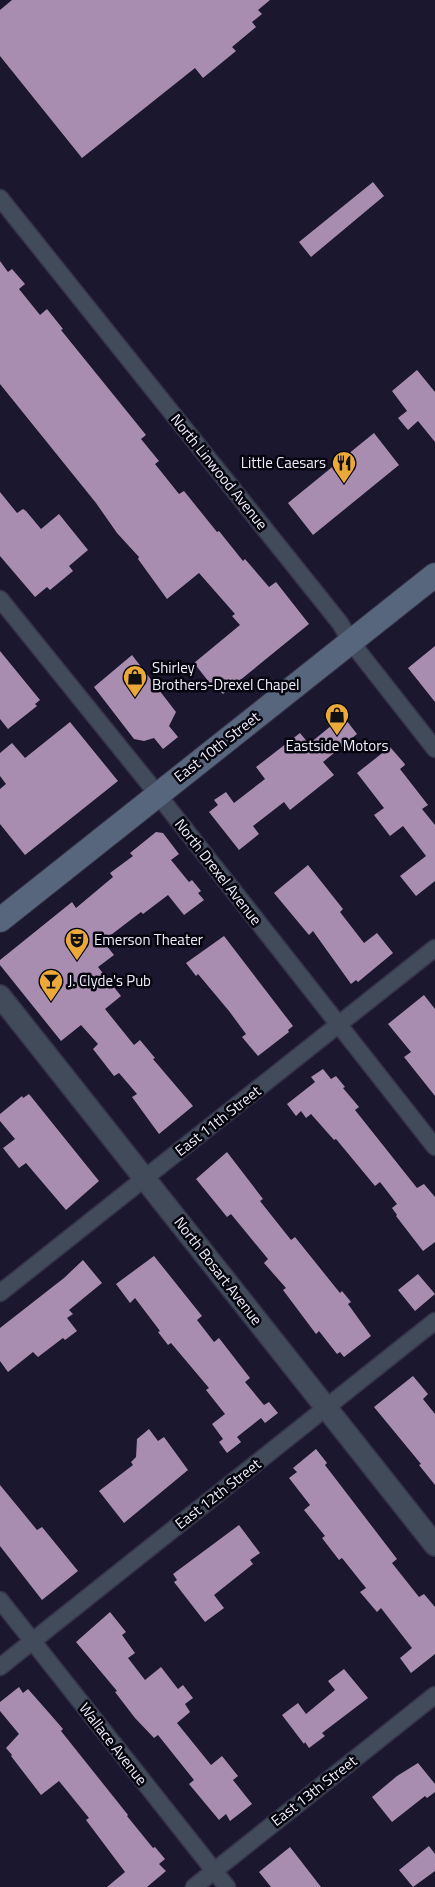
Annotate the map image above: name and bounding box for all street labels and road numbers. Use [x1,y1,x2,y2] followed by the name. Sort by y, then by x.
[165,409,274,535] street label: North Linwood Avenue
[169,705,265,788] street label: East 10th Street
[169,813,267,930] street label: North Drexel Avenue
[170,1079,266,1162] street label: East 11th Street
[169,1212,268,1330] street label: North Bosart Avenue
[170,1452,266,1535] street label: East 12th Street
[74,1697,153,1790] street label: Wallace Avenue
[266,1749,362,1832] street label: East 13th Street

